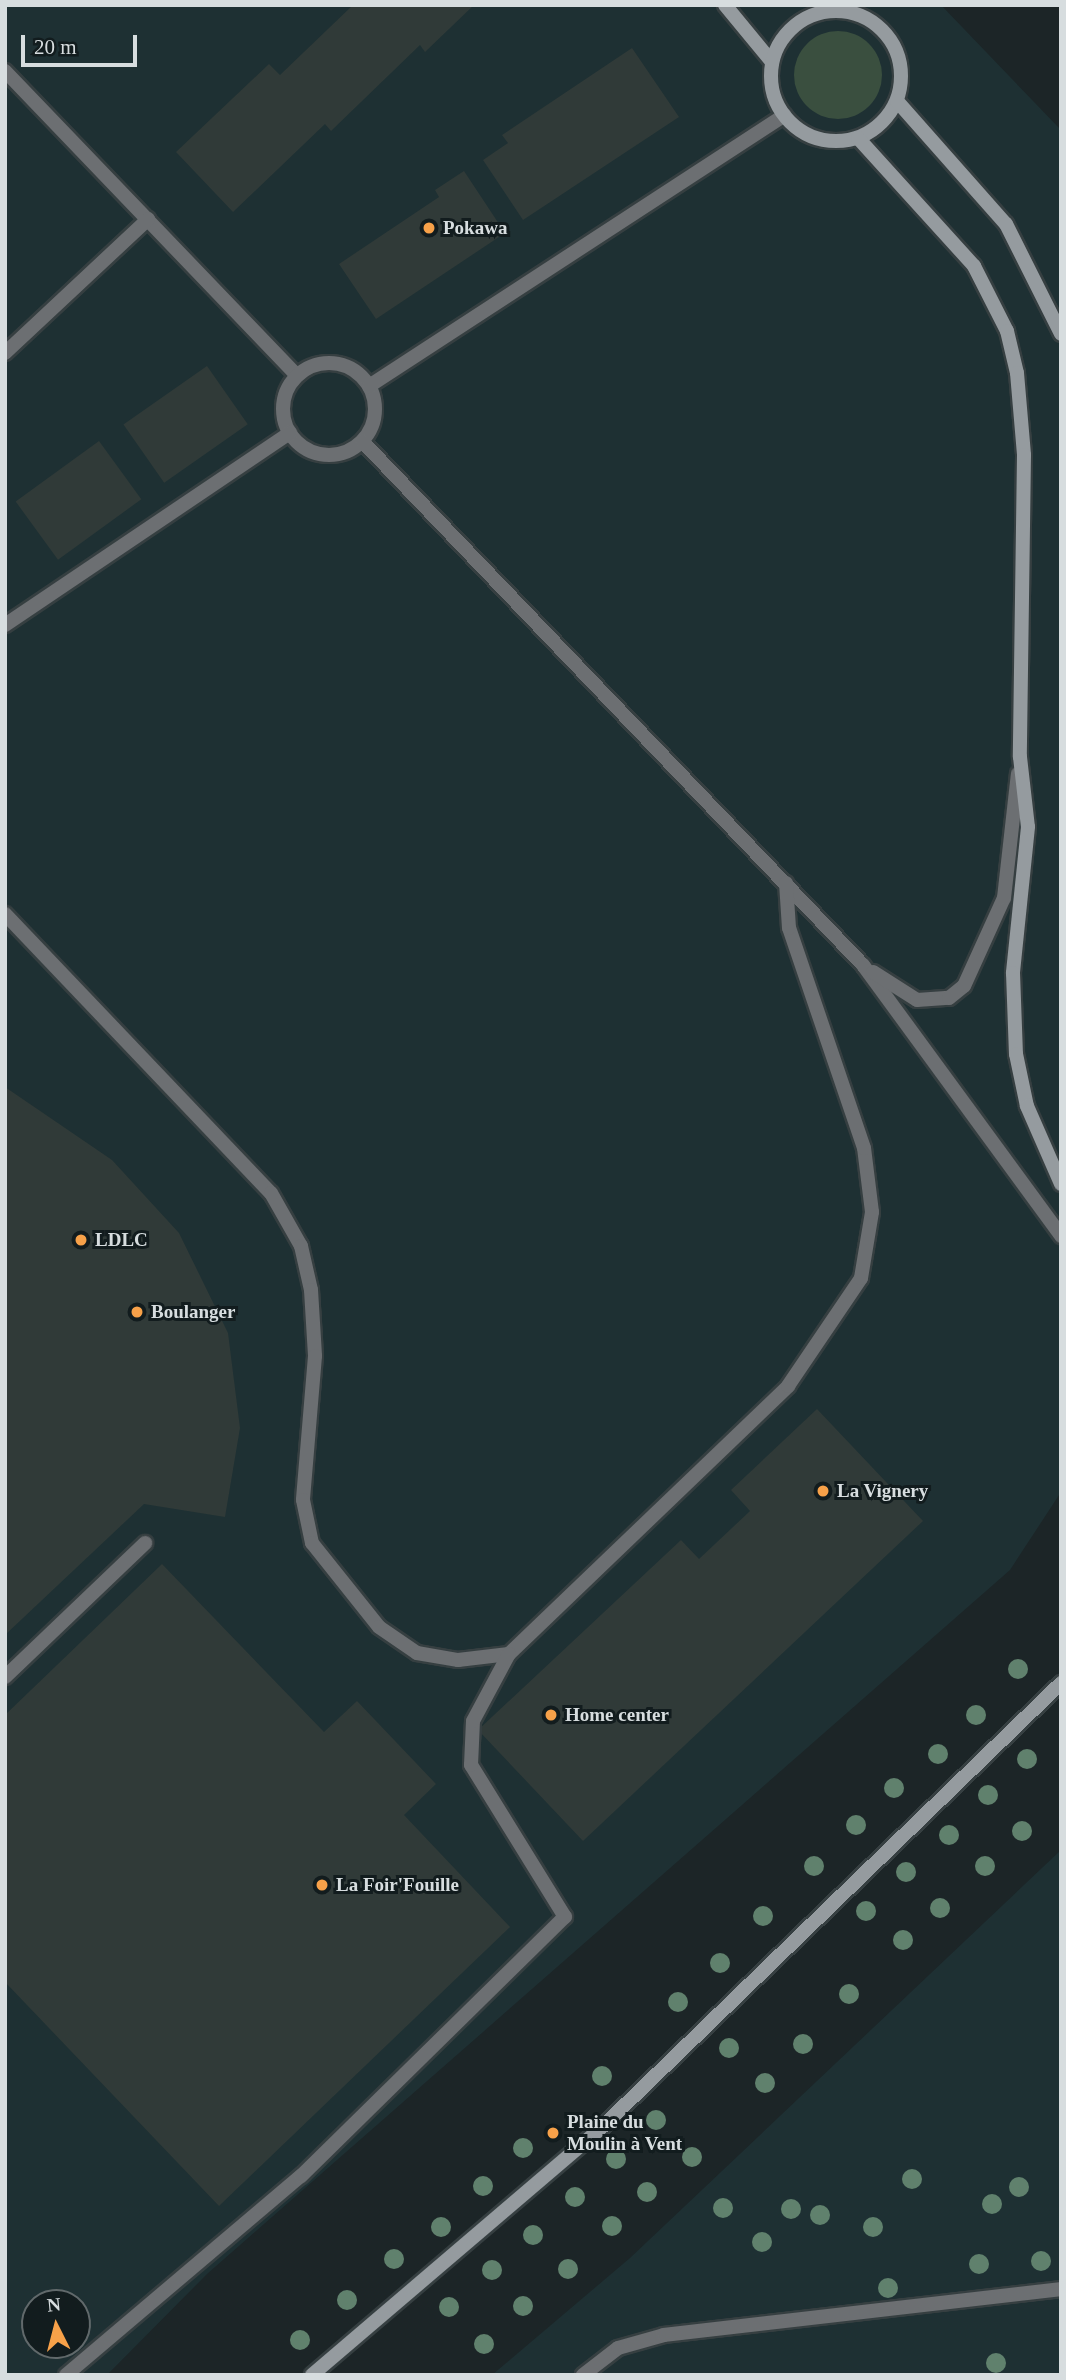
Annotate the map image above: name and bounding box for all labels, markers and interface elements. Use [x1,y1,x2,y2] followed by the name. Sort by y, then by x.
[24,21,140,65] scale bar
[34,35,77,59] text: 20 m
[443,217,507,239] place label: Pokawa
[421,220,437,236] marker: Pokawa
[95,1229,148,1251] place label: LDLC
[73,1232,89,1248] marker: LDLC
[151,1301,235,1323] place label: Boulanger
[129,1304,145,1320] marker: Boulanger
[837,1480,929,1502] place label: La Vignery
[815,1483,831,1499] marker: La Vignery
[565,1704,669,1726] place label: Home center
[543,1707,559,1723] marker: Home center
[336,1874,459,1896] place label: La Foir'Fouille
[314,1877,330,1893] marker: La Foir'Fouille
[567,2111,682,2155] place label: Plaine du Moulin à Vent
[545,2125,561,2141] marker: Plaine du Moulin à Vent
[21,2289,91,2359] north arrow
[46,2293,62,2316] text: N

